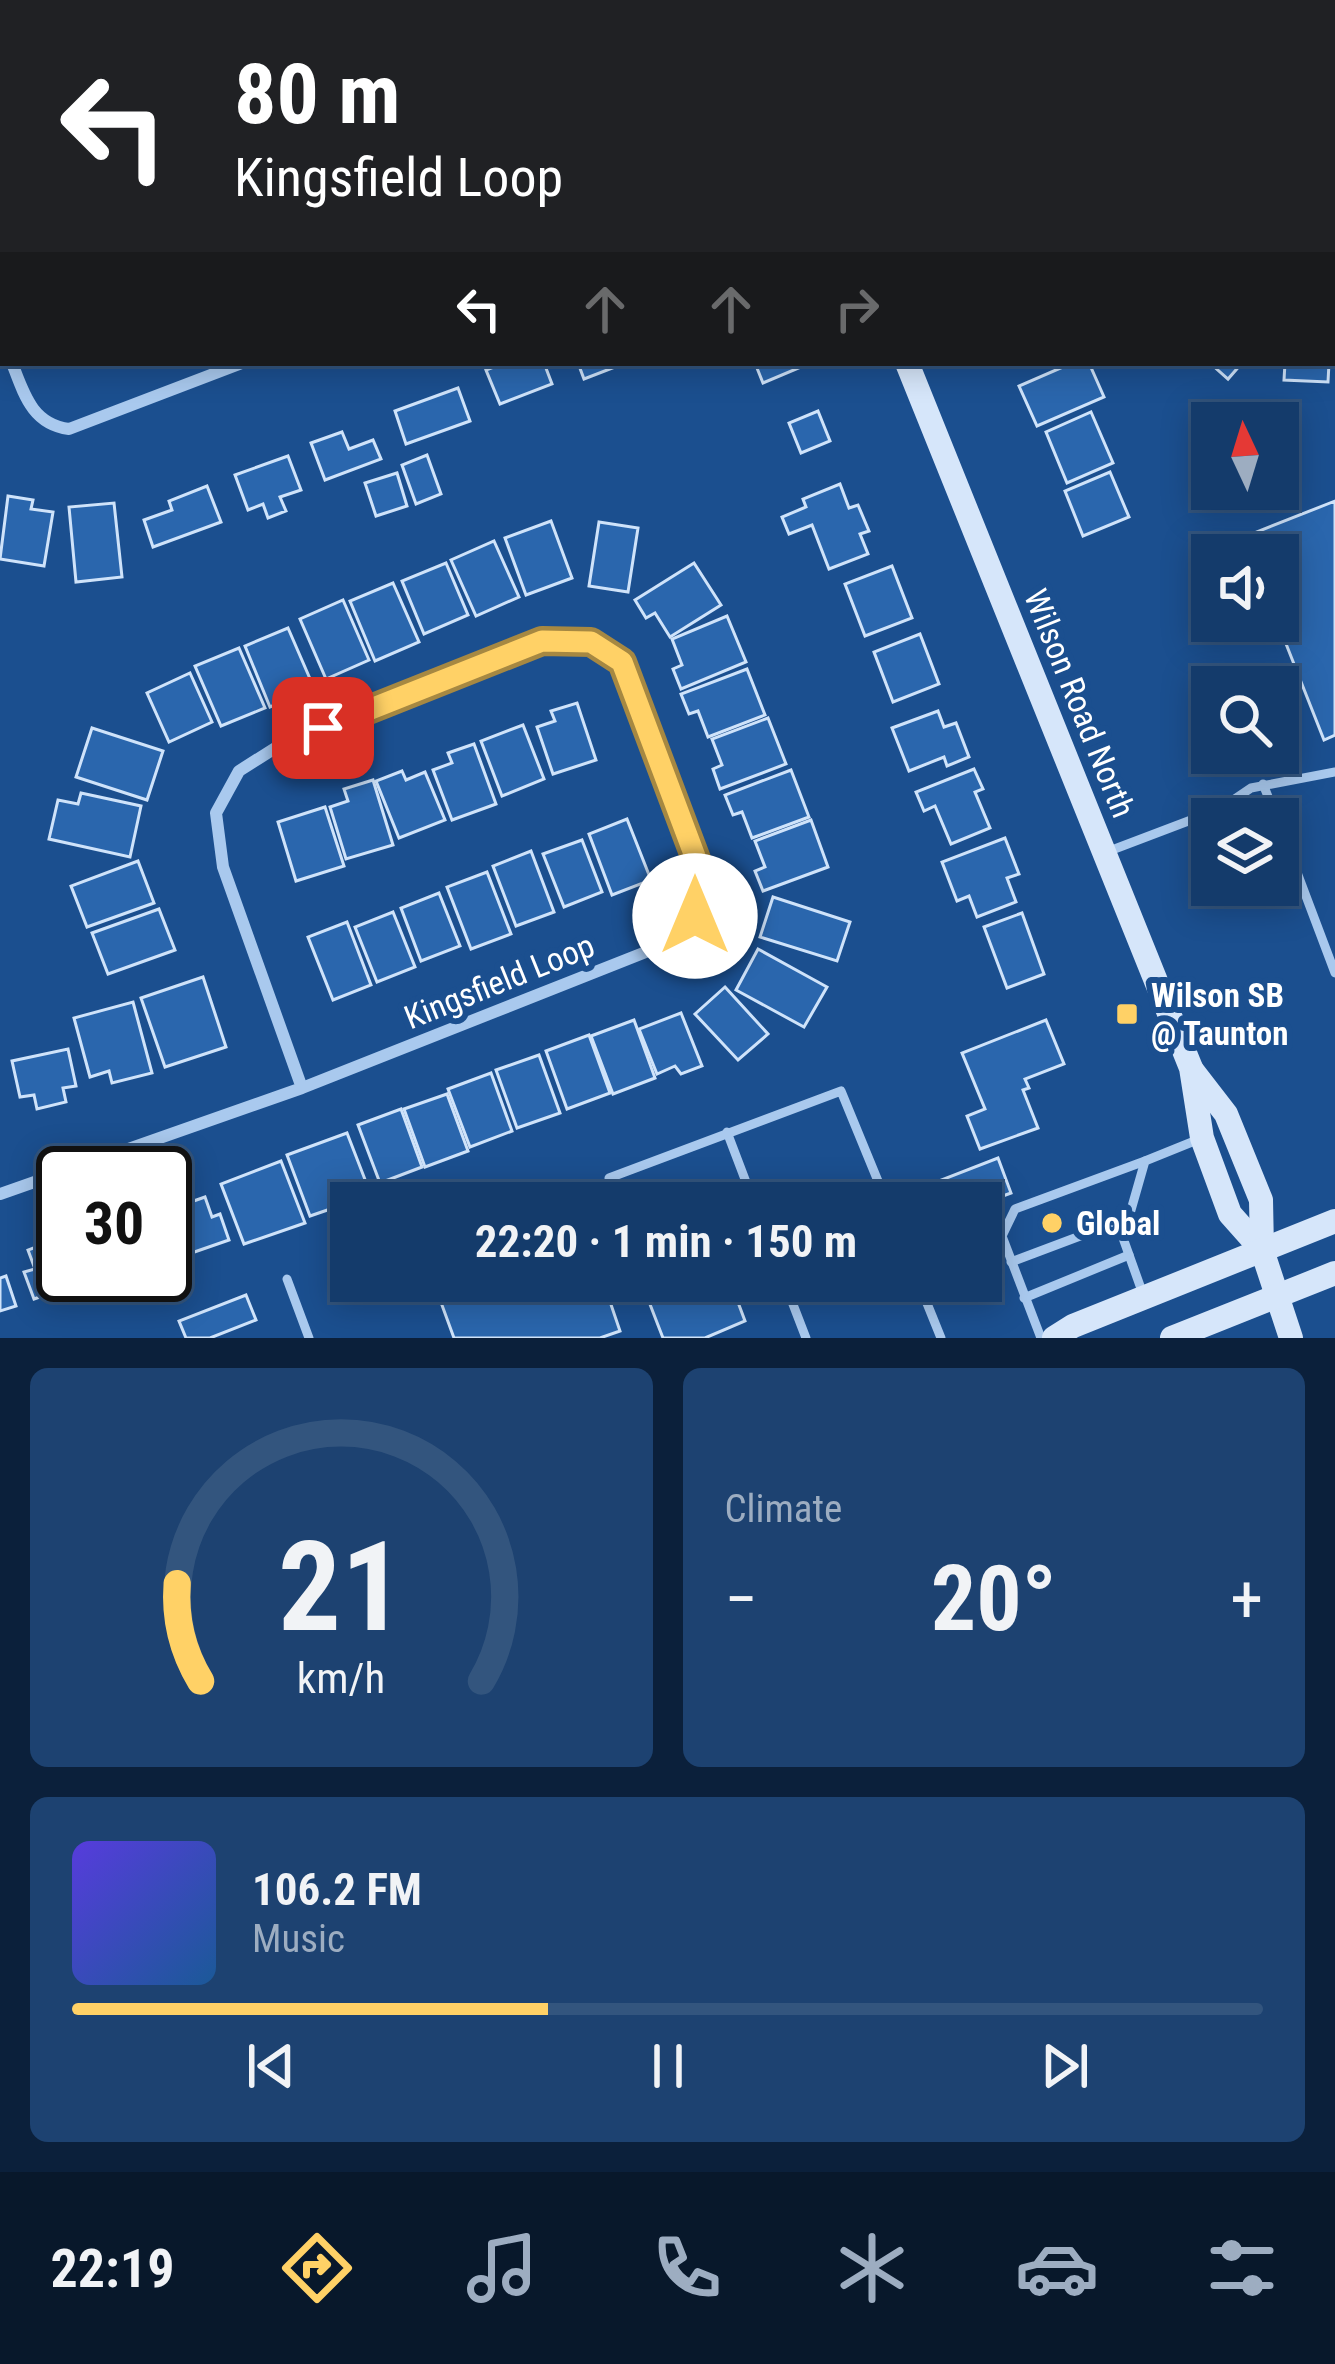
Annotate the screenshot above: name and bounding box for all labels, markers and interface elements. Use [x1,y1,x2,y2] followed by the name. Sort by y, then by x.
[234,45,401,144] text: 80 m
[36,48,192,204] icon: left
[234,146,563,209] text: Kingsfield Loop
[446,276,512,342] icon: left
[572,276,638,342] icon: ahead
[698,276,764,342] icon: ahead
[824,276,890,342] icon: right
[1191,402,1299,510] north arrow
[1191,402,1299,906] map controls
[1191,534,1299,642] button: sound
[1016,583,1143,823] street label: Wilson Road North
[1191,666,1299,774] button: search
[272,677,374,779] pin
[290,695,356,761] icon: arrive
[1191,798,1299,906] button: layers
[632,853,758,979] position arrow
[399,926,600,1037] street label: Kingsfield Loop
[1151,976,1288,1053] place label: Wilson SB @ Taunton
[1114,1001,1140,1027] marker: Wilson SB @ Taunton
[36,1146,192,1302] speed limit sign: 30
[1076,1204,1160,1243] place label: Global
[1039,1210,1065,1236] marker: Global
[475,1215,857,1268] text: 22:20 · 1 min · 150 m
[725,1486,842,1532] text: Climate
[278,1514,404,1660] text: 21
[931,1547,1057,1652] text: 20°
[725,1561,758,1638] text: −
[1230,1561,1263,1638] text: +
[297,1652,385,1702] text: km/h
[252,1863,422,1916] text: 106.2 FM
[252,1916,345,1962] text: Music
[238,2033,304,2099] icon: previous
[635,2033,701,2099] icon: pause
[1032,2033,1098,2099] icon: next
[275,2226,359,2310] icon: directions
[460,2226,544,2310] icon: music
[645,2226,729,2310] icon: phone
[830,2226,914,2310] icon: climate
[1015,2226,1099,2310] icon: car
[1200,2226,1284,2310] icon: filters
[51,2237,174,2300] text: 22:19

